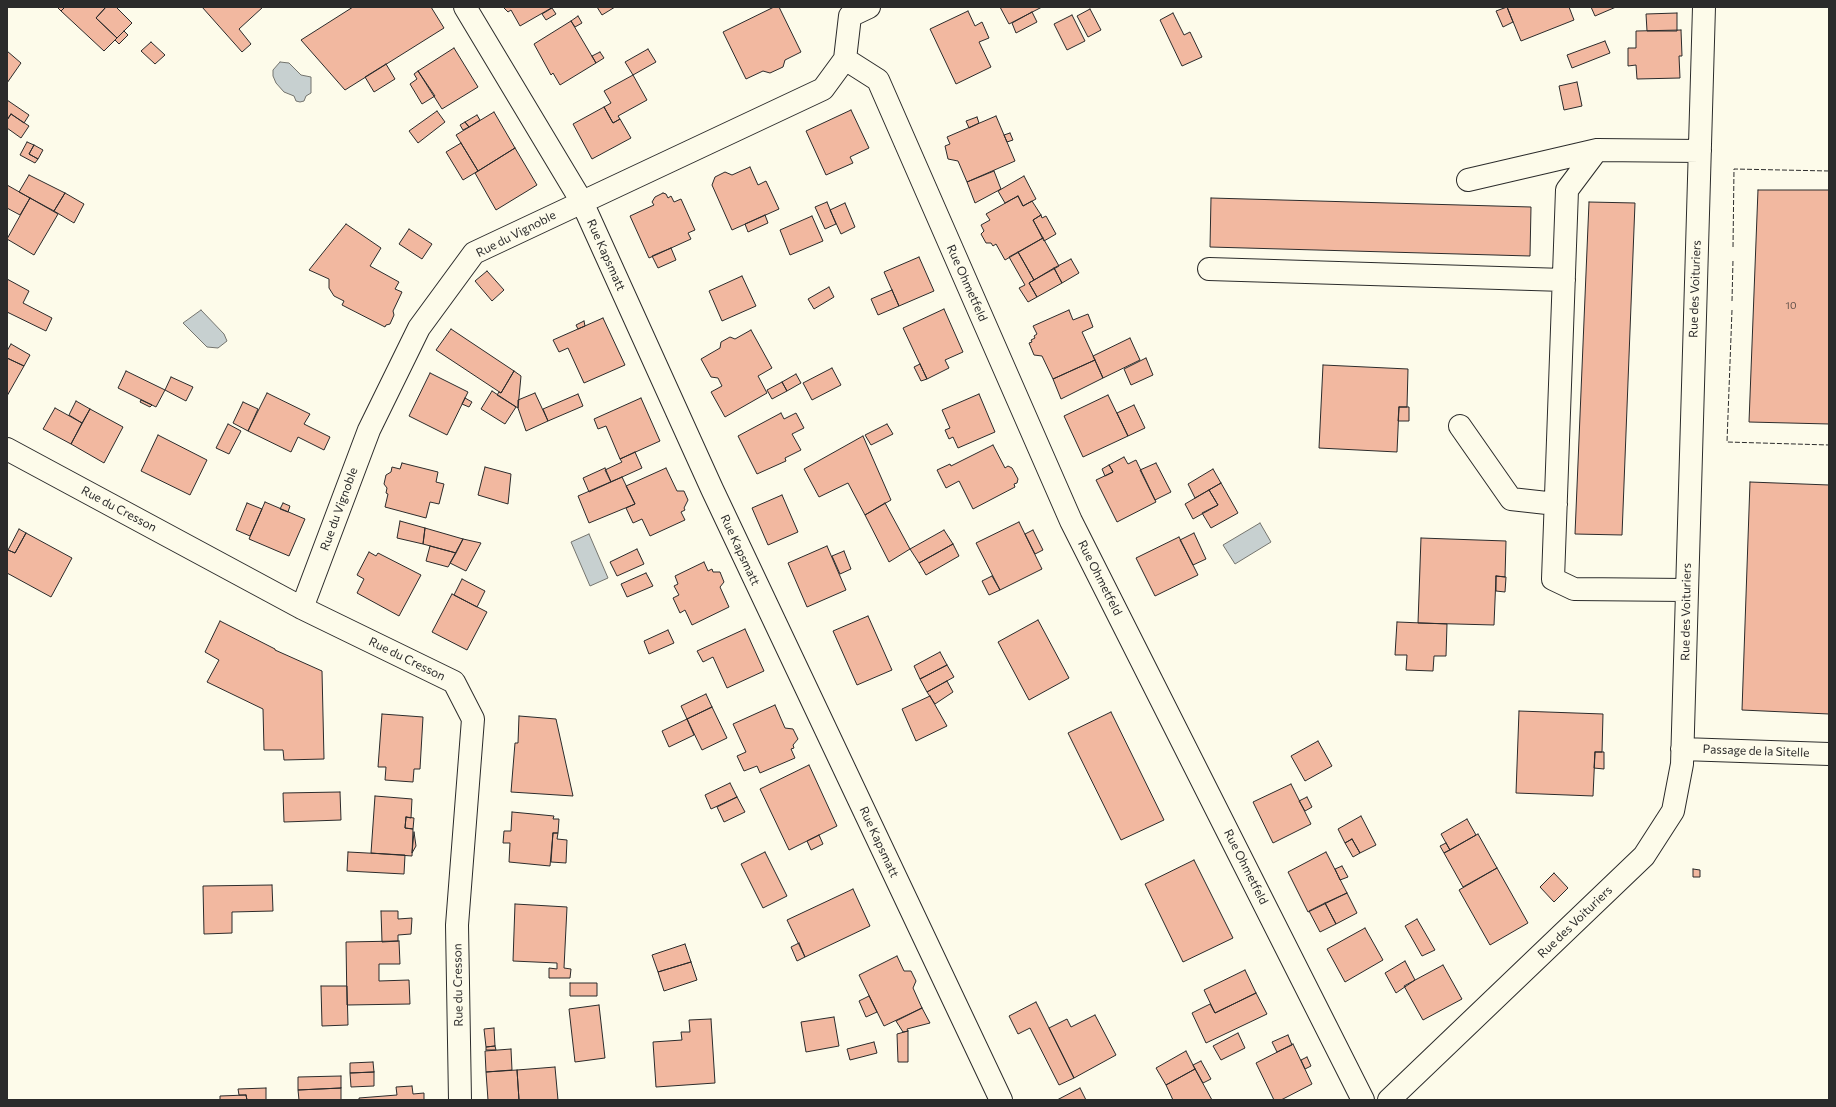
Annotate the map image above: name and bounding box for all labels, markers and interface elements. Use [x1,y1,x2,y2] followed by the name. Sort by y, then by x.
[474,208,558,260] street label: Rue du Vignoble
[584,217,628,293] street label: Rue Kapsmatt
[1686,240,1704,338] street label: Rue des Voituriers
[944,242,990,324] street label: Rue Ohmetfeld
[1786,300,1796,312] house number: 10
[317,465,361,553] street label: Rue du Vignoble
[79,483,159,535] street label: Rue du Cresson
[717,512,763,588] street label: Rue Kapsmatt
[1075,538,1125,618] street label: Rue Ohmetfeld
[1678,563,1694,661] street label: Rue des Voituriers
[366,634,448,684] street label: Rue du Cresson
[1702,742,1810,760] street label: Passage de la Sitelle
[856,804,902,880] street label: Rue Kapsmatt
[1221,827,1271,907] street label: Rue Ohmetfeld
[1535,883,1615,961] street label: Rue des Voituriers
[450,943,466,1027] street label: Rue du Cresson

